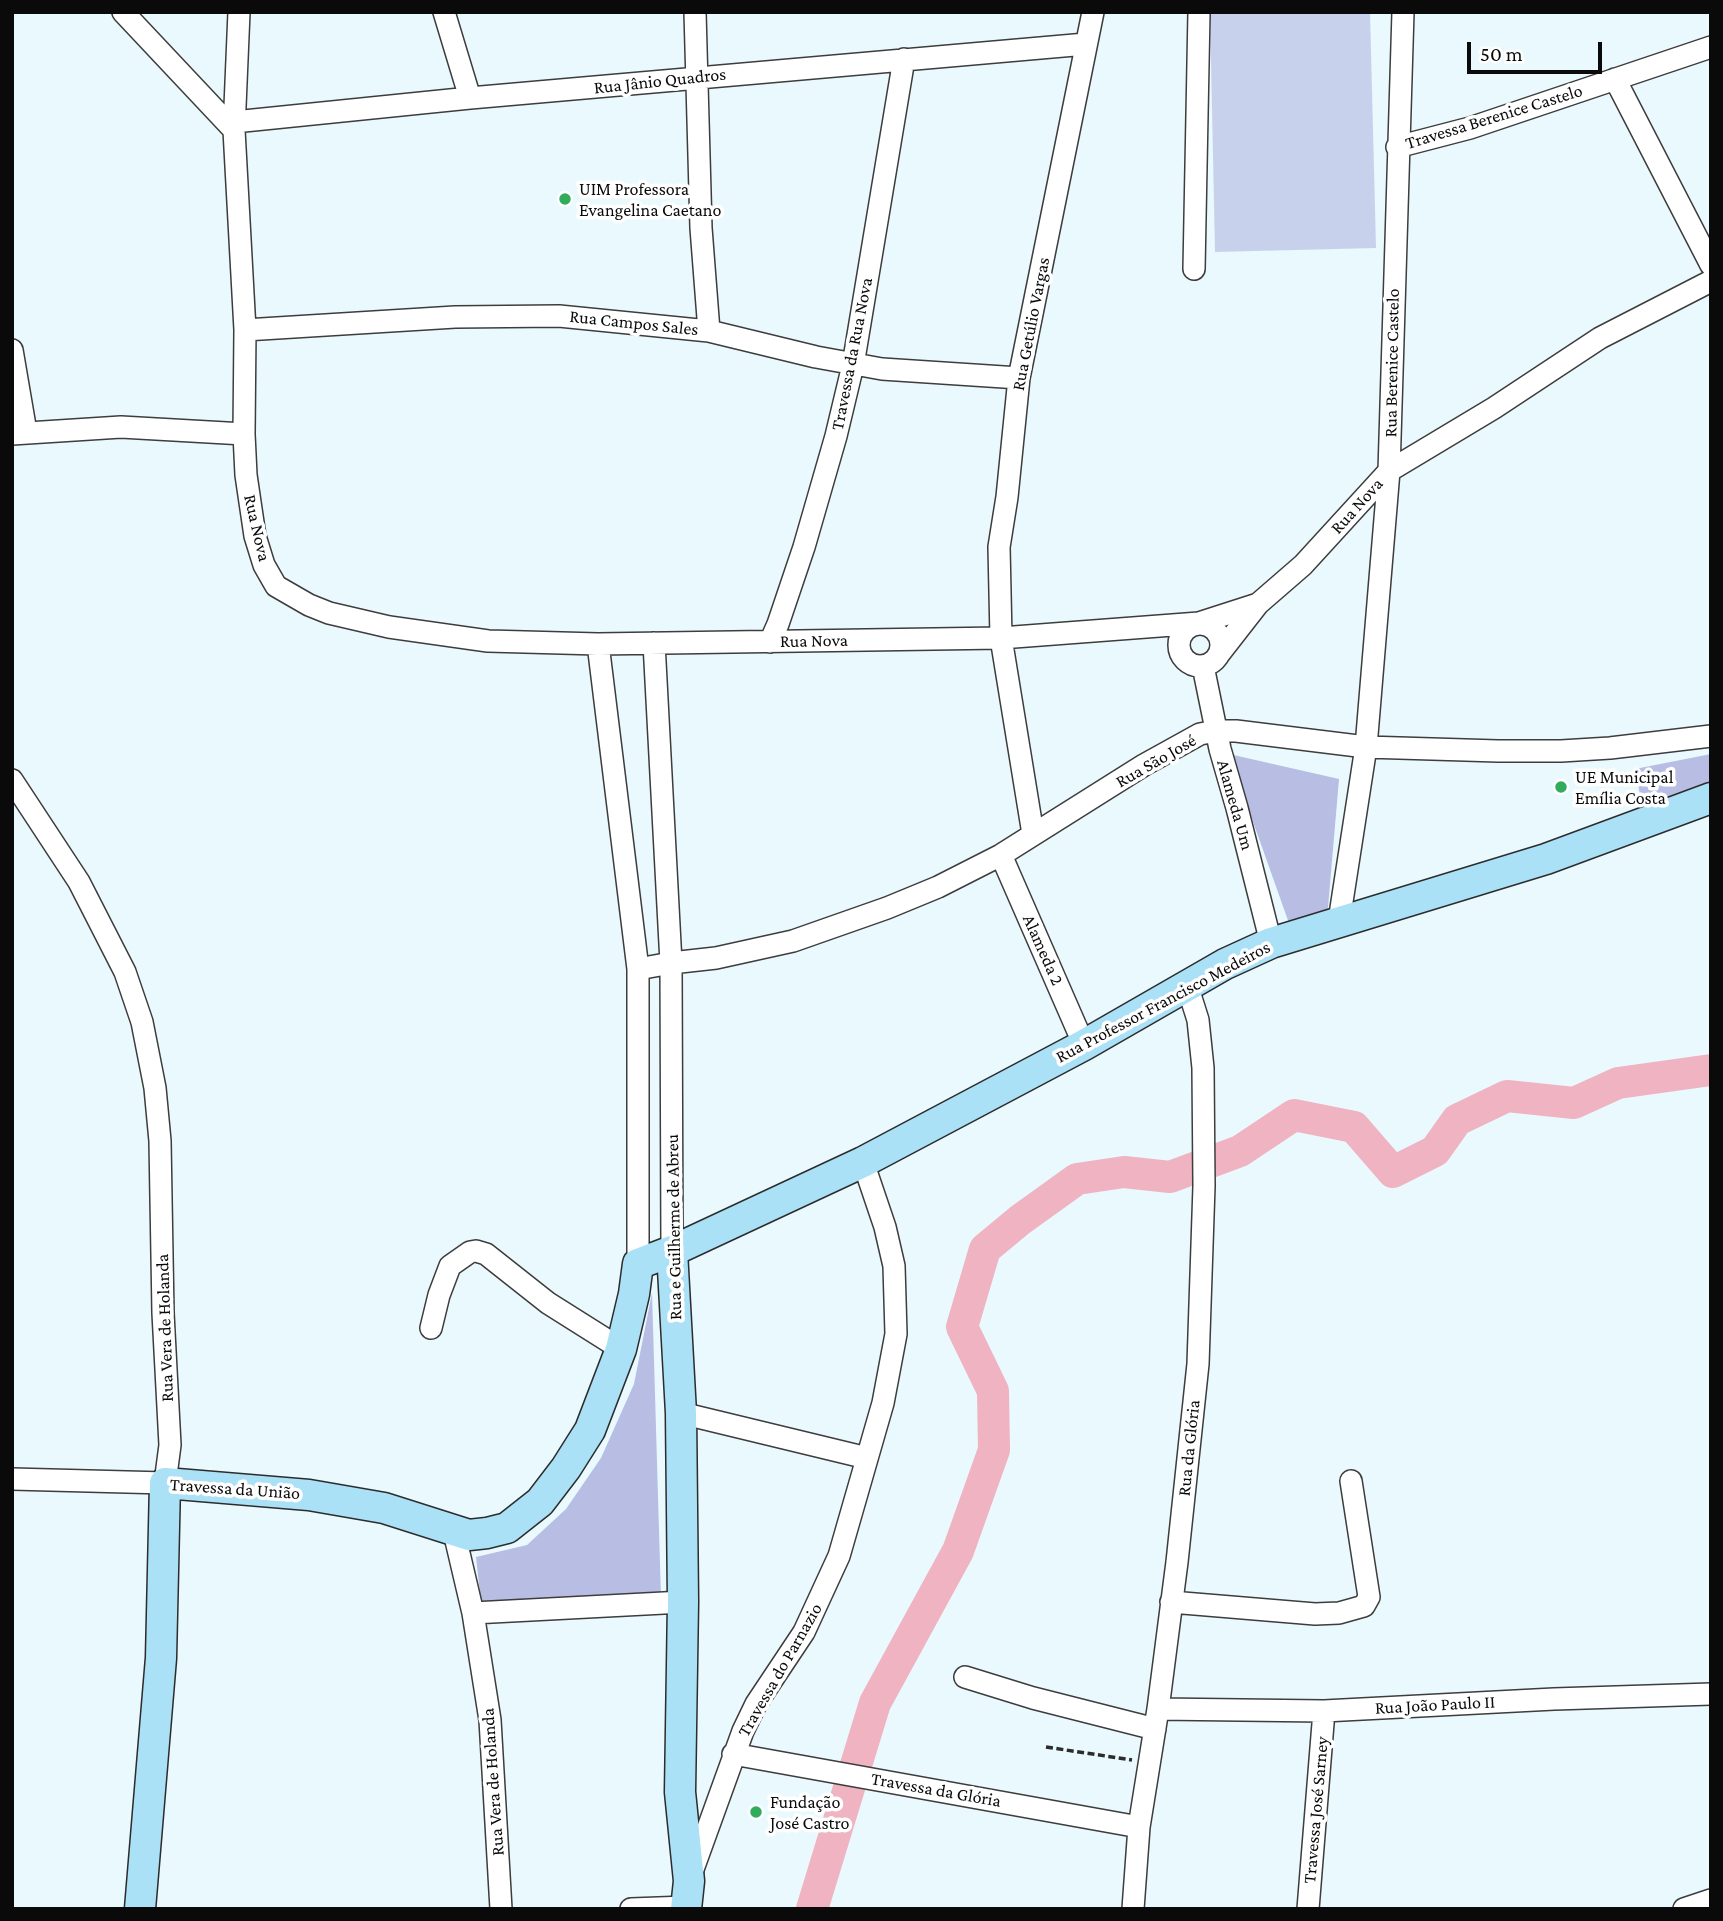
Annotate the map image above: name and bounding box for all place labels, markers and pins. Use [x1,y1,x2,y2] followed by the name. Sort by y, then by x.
[579,178,721,220] place label: UIM Professora Evangelina Caetano
[557,191,573,207] marker: UIM Professora Evangelina Caetano
[1575,766,1673,808] place label: UE Municipal Emília Costa
[1553,779,1569,795] marker: UE Municipal Emília Costa
[770,1791,849,1834] place label: Fundação José Castro
[748,1804,764,1820] marker: Fundação José Castro

